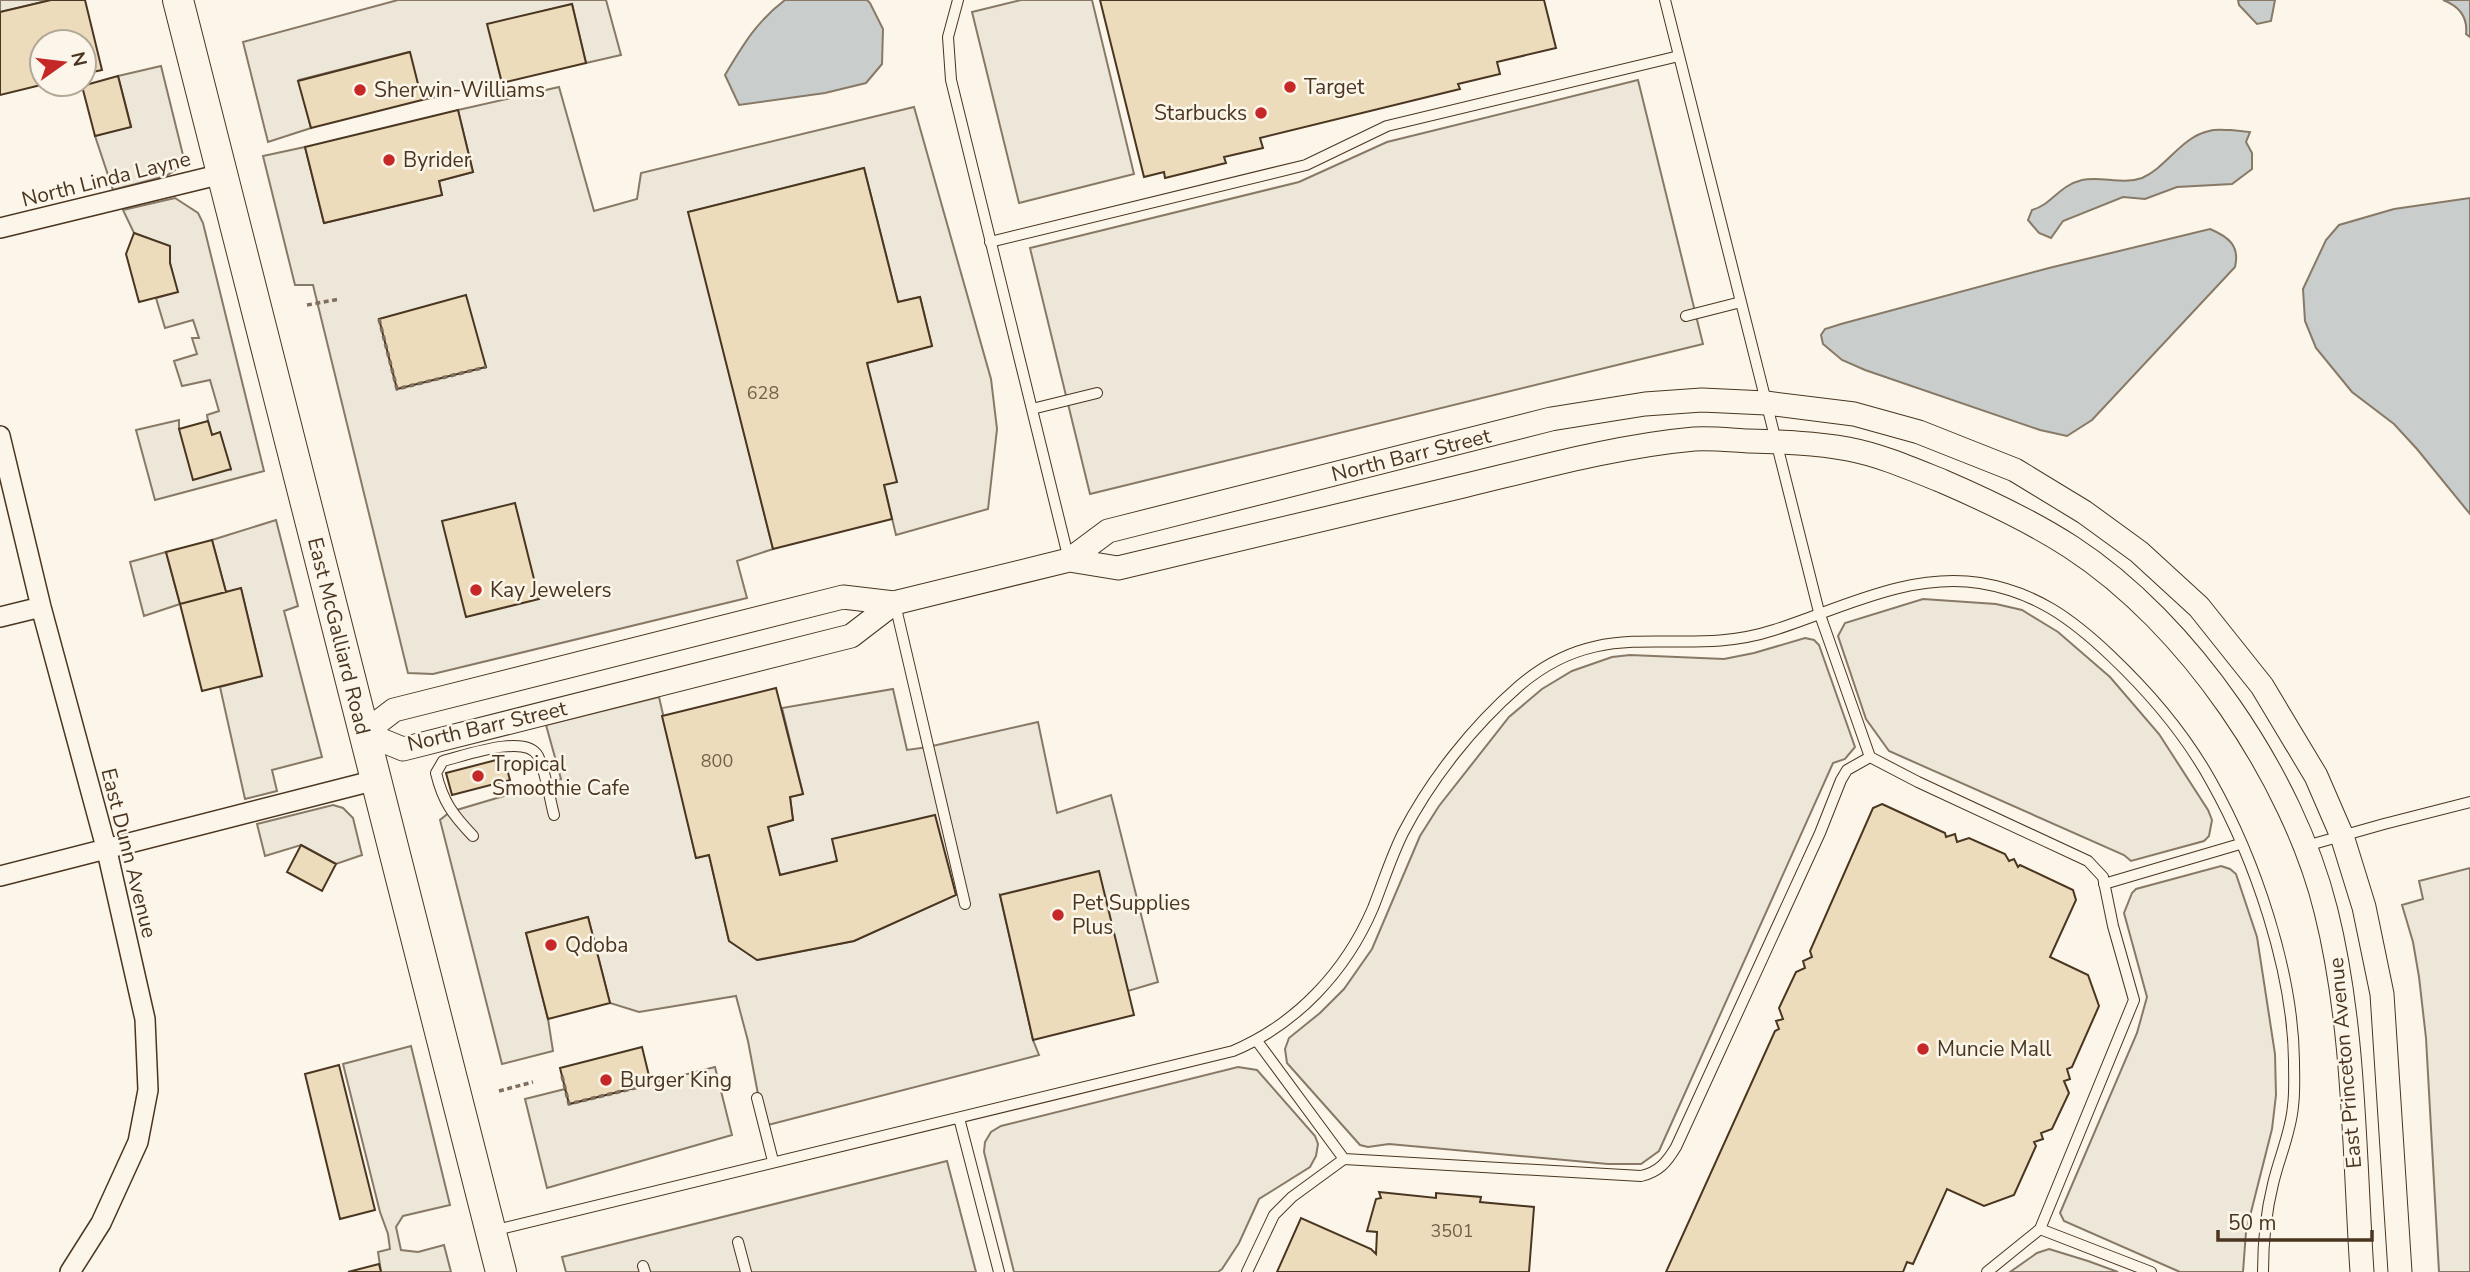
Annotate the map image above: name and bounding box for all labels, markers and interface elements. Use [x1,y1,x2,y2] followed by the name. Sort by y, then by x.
[28,28,98,98] north arrow
[64,49,93,69] text: N
[1304,73,1365,101] place label: Target
[374,76,545,104] place label: Sherwin-Williams
[1282,79,1298,95] marker: Target
[352,82,368,98] marker: Sherwin-Williams
[1154,99,1247,127] place label: Starbucks
[1253,105,1269,121] marker: Starbucks
[19,144,193,214] street label: North Linda Layne
[403,146,472,174] place label: Byrider
[381,152,397,168] marker: Byrider
[747,381,779,405] house number: 628
[1329,422,1494,488] street label: North Barr Street
[301,534,377,738] street label: East McGalliard Road
[490,576,612,604] place label: Kay Jewelers
[468,582,484,598] marker: Kay Jewelers
[404,694,570,758] street label: North Barr Street
[701,749,733,773] house number: 800
[492,750,630,802] place label: Tropical Smoothie Cafe
[94,765,164,941] street label: East Dunn Avenue
[470,768,486,784] marker: Tropical Smoothie Cafe
[1072,889,1190,941] place label: Pet Supplies Plus
[1050,907,1066,923] marker: Pet Supplies Plus
[565,931,628,959] place label: Qdoba
[543,937,559,953] marker: Qdoba
[2322,956,2368,1170] street label: East Princeton Avenue
[1937,1035,2052,1063] place label: Muncie Mall
[1915,1041,1931,1057] marker: Muncie Mall
[620,1066,732,1094] place label: Burger King
[598,1072,614,1088] marker: Burger King
[2218,1198,2372,1242] scale bar
[2228,1209,2277,1237] text: 50 m
[1430,1219,1474,1243] house number: 3501

